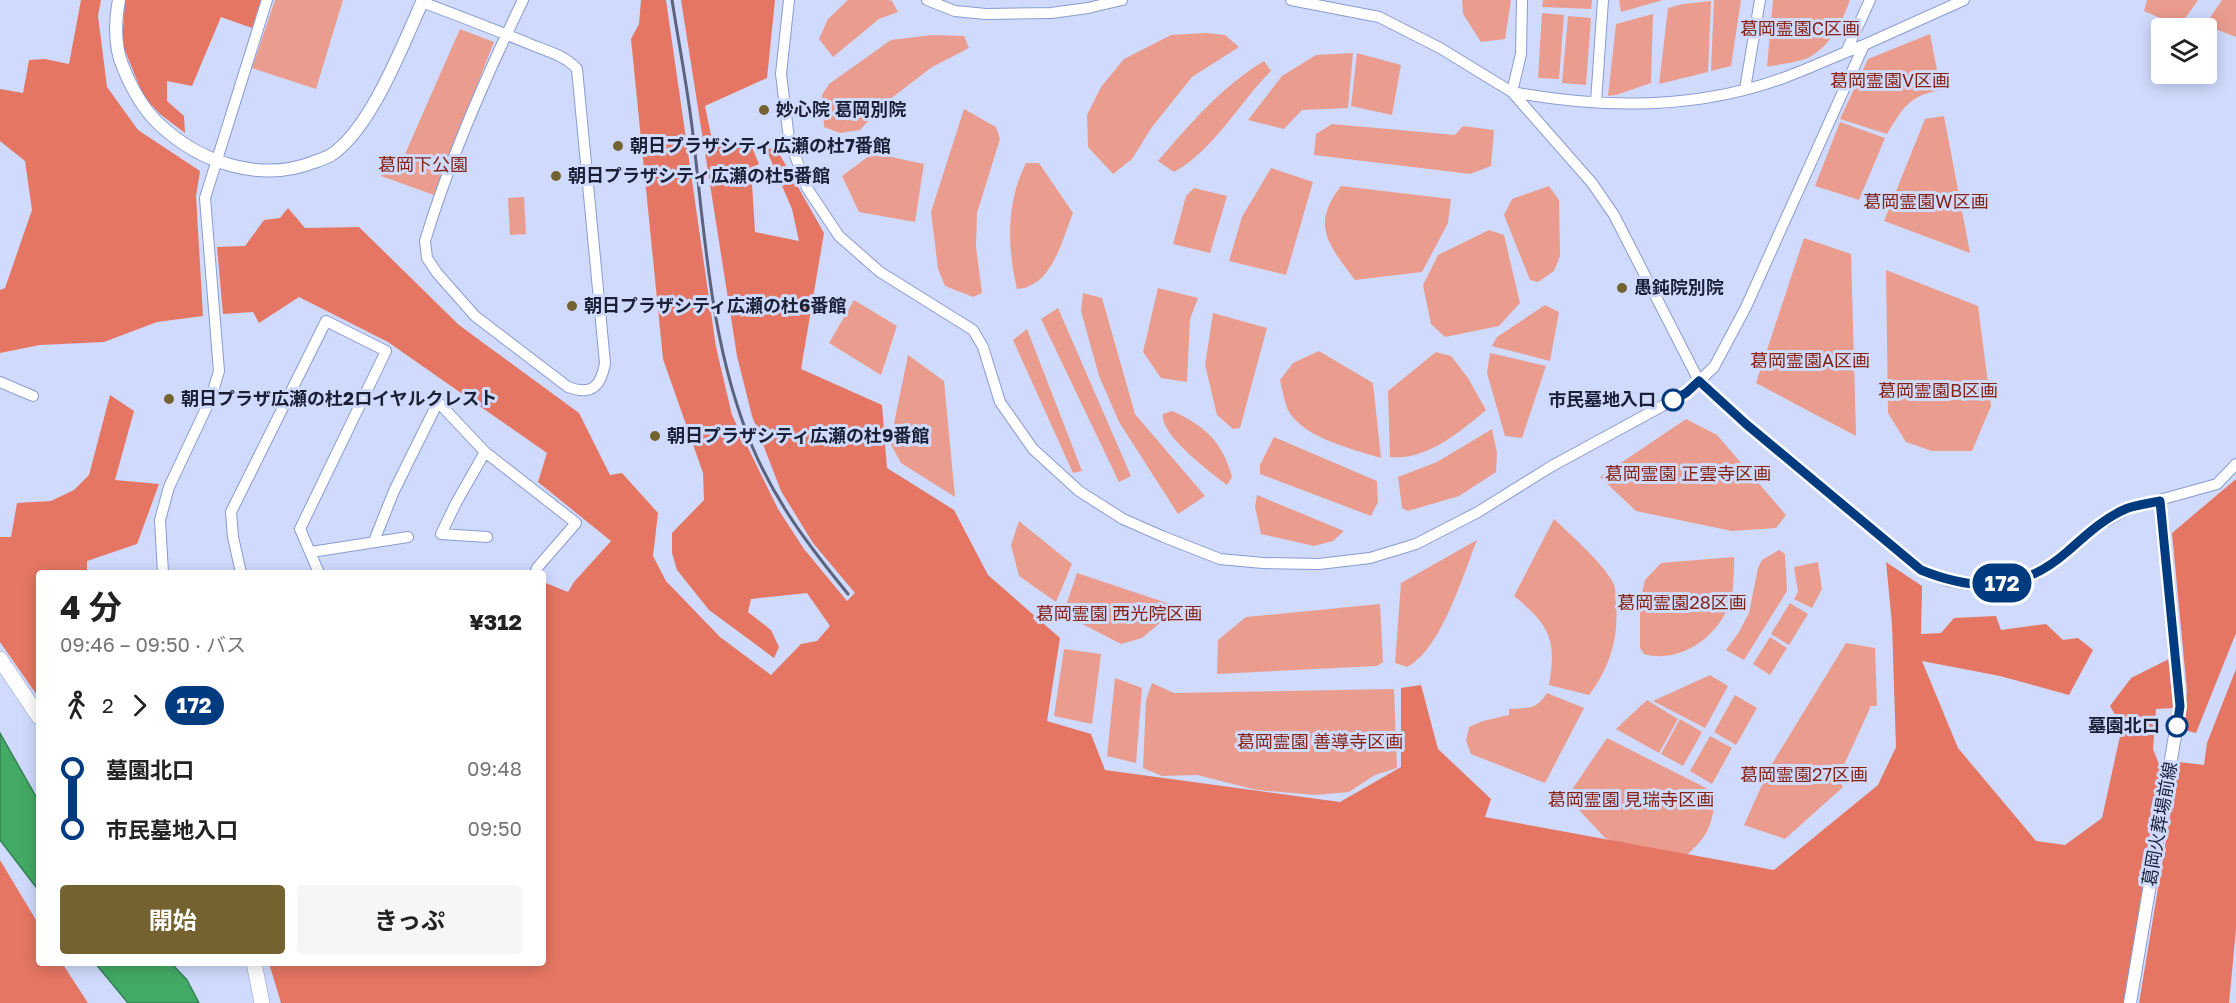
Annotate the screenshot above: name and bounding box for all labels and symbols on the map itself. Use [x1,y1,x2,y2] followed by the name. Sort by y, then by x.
[1740,17,1860,39] park label: 葛岡霊園C区画
[1830,69,1950,91] park label: 葛岡霊園V区画
[776,98,907,120] place label: 妙心院 葛岡別院
[757,103,771,117] marker: 妙心院 葛岡別院
[630,134,891,156] place label: 朝日プラザシティ広瀬の杜7番館
[611,139,625,153] marker: 朝日プラザシティ広瀬の杜7番館
[378,153,468,175] park label: 葛岡下公園
[568,164,830,186] place label: 朝日プラザシティ広瀬の杜5番館
[549,169,563,183] marker: 朝日プラザシティ広瀬の杜5番館
[1863,190,1989,212] park label: 葛岡霊園W区画
[1634,276,1724,298] place label: 愚鈍院別院
[1615,281,1629,295] marker: 愚鈍院別院
[584,294,846,316] place label: 朝日プラザシティ広瀬の杜6番館
[565,299,579,313] marker: 朝日プラザシティ広瀬の杜6番館
[1750,349,1870,371] park label: 葛岡霊園A区画
[1878,379,1998,401] park label: 葛岡霊園B区画
[181,387,497,409] place label: 朝日プラザ広瀬の杜2ロイヤルクレスト
[1548,388,1656,410] place label: 市民墓地入口
[1662,389,1684,411] marker: 市民墓地入口
[162,392,176,406] marker: 朝日プラザ広瀬の杜2ロイヤルクレスト
[667,424,929,446] place label: 朝日プラザシティ広瀬の杜9番館
[648,429,662,443] marker: 朝日プラザシティ広瀬の杜9番館
[1605,462,1771,484] park label: 葛岡霊園 正雲寺区画
[1968,564,2036,602] line badge: 172
[1617,591,1747,613] park label: 葛岡霊園28区画
[1036,602,1202,624] park label: 葛岡霊園 西光院区画
[2088,714,2160,736] place label: 墓園北口
[2166,715,2188,737] marker: 墓園北口
[1237,730,1403,752] park label: 葛岡霊園 善導寺区画
[2137,760,2181,888] street label: 葛岡火葬場前線
[1740,763,1868,785] park label: 葛岡霊園27区画
[1548,788,1714,810] park label: 葛岡霊園 見瑞寺区画

